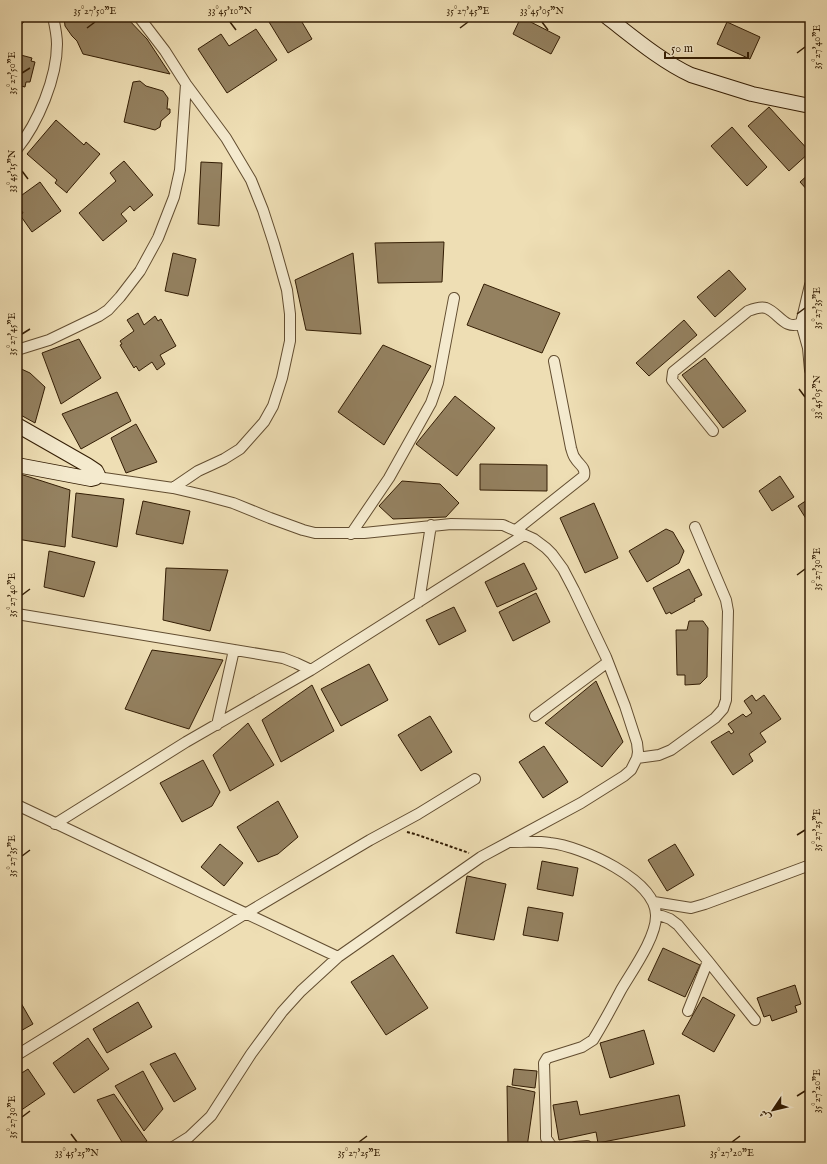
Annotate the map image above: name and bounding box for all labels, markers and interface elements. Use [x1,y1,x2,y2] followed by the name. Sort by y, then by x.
[74,5,117,18] text: 35°27'50"E
[208,5,252,18] text: 33°45'10"N
[447,5,490,18] text: 35°27'45"E
[520,5,564,18] text: 33°45'05"N
[811,25,824,69] text: 35°27'40"E
[665,34,748,60] scale bar
[671,41,693,56] text: 50 m
[6,51,19,94] text: 35°27'50"E
[6,149,19,192] text: 33°45'15"N
[811,287,824,329] text: 35°27'35"E
[6,312,19,355] text: 35°27'45"E
[811,375,824,419] text: 33°45'05"N
[811,547,824,591] text: 35°27'30"E
[6,573,19,617] text: 35°27'40"E
[811,809,824,851] text: 35°27'25"E
[6,835,19,877] text: 35°27'35"E
[811,1069,824,1113] text: 35°27'20"E
[753,1090,793,1130] north arrow
[6,1095,19,1139] text: 35°27'30"E
[757,1107,774,1124] text: ش
[55,1147,99,1160] text: 33°45'25"N
[338,1147,380,1160] text: 35°27'25"E
[710,1147,754,1160] text: 35°27'20"E

